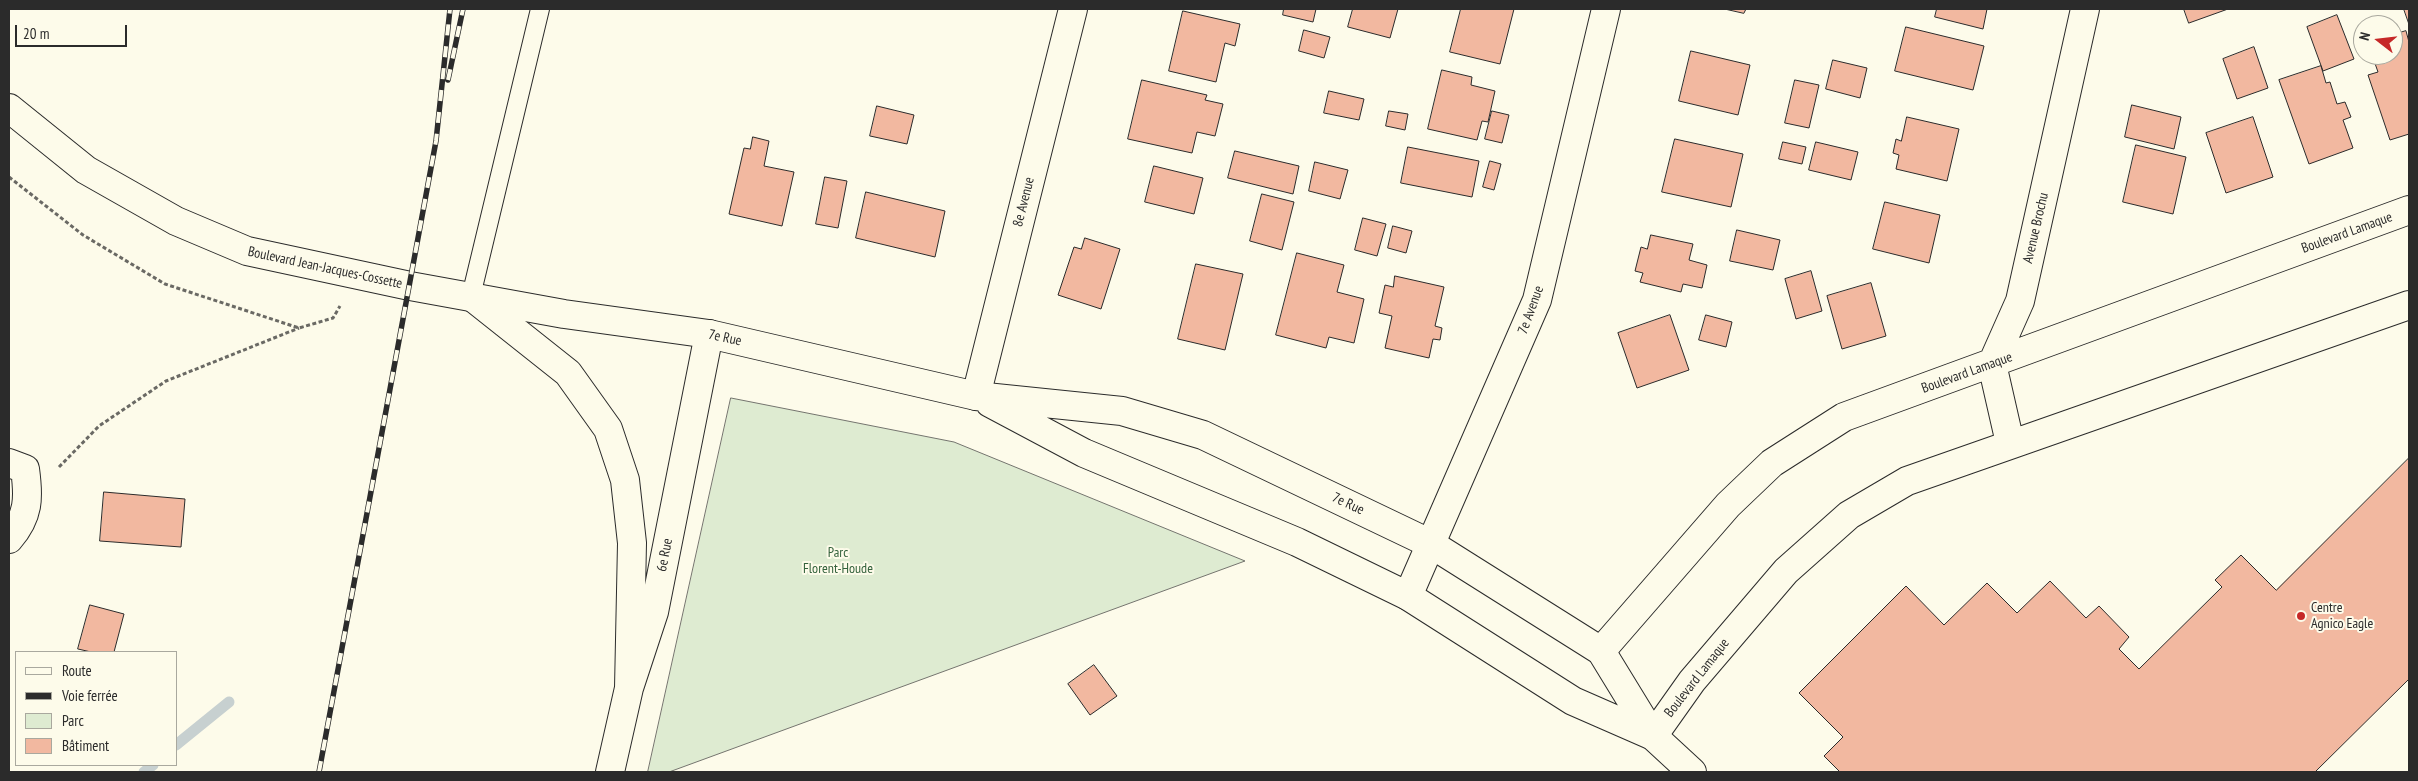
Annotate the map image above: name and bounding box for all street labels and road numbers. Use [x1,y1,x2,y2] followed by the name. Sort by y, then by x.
[1010,175,1038,229] street label: 8e Avenue
[2020,191,2052,265] street label: Avenue Brochu
[2299,209,2395,257] street label: Boulevard Lamaque
[246,243,404,293] street label: Boulevard Jean-Jacques-Cossette
[1515,284,1547,336] street label: 7e Avenue
[707,326,743,350] street label: 7e Rue
[1919,349,2015,397] street label: Boulevard Lamaque
[1329,489,1367,519] street label: 7e Rue
[654,537,676,573] street label: 6e Rue
[1661,635,1733,721] street label: Boulevard Lamaque

